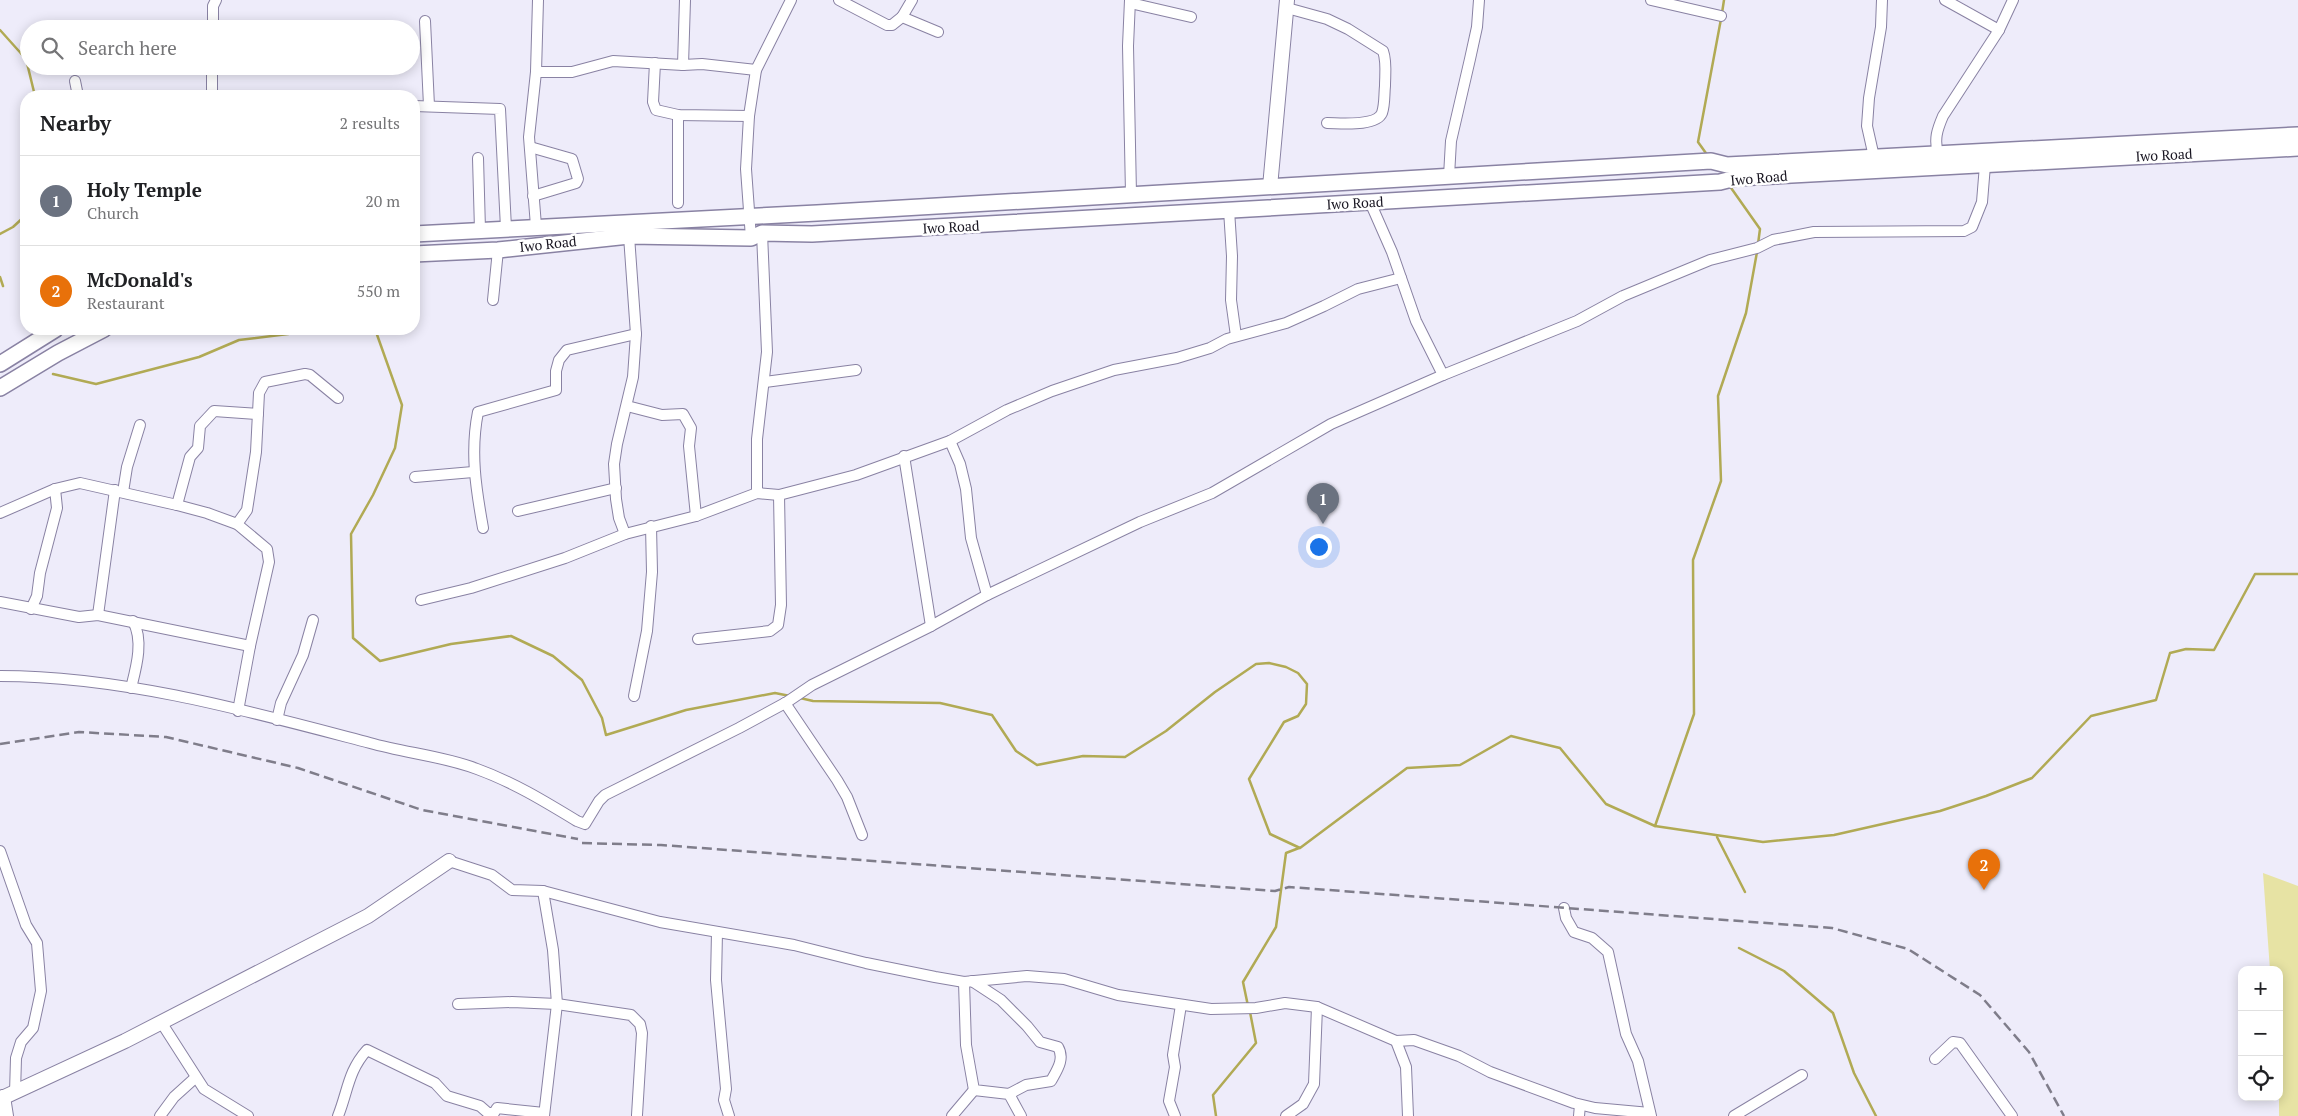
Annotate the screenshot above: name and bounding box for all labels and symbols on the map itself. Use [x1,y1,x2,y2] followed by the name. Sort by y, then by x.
[2135,144,2193,165] street label: Iwo Road
[1730,166,1789,189] street label: Iwo Road
[1326,192,1384,213] street label: Iwo Road
[922,216,980,237] street label: Iwo Road
[518,231,578,256] street label: Iwo Road
[1307,483,1339,524] pin: 1
[1306,534,1332,560] your location
[1968,849,2000,890] pin: 2

